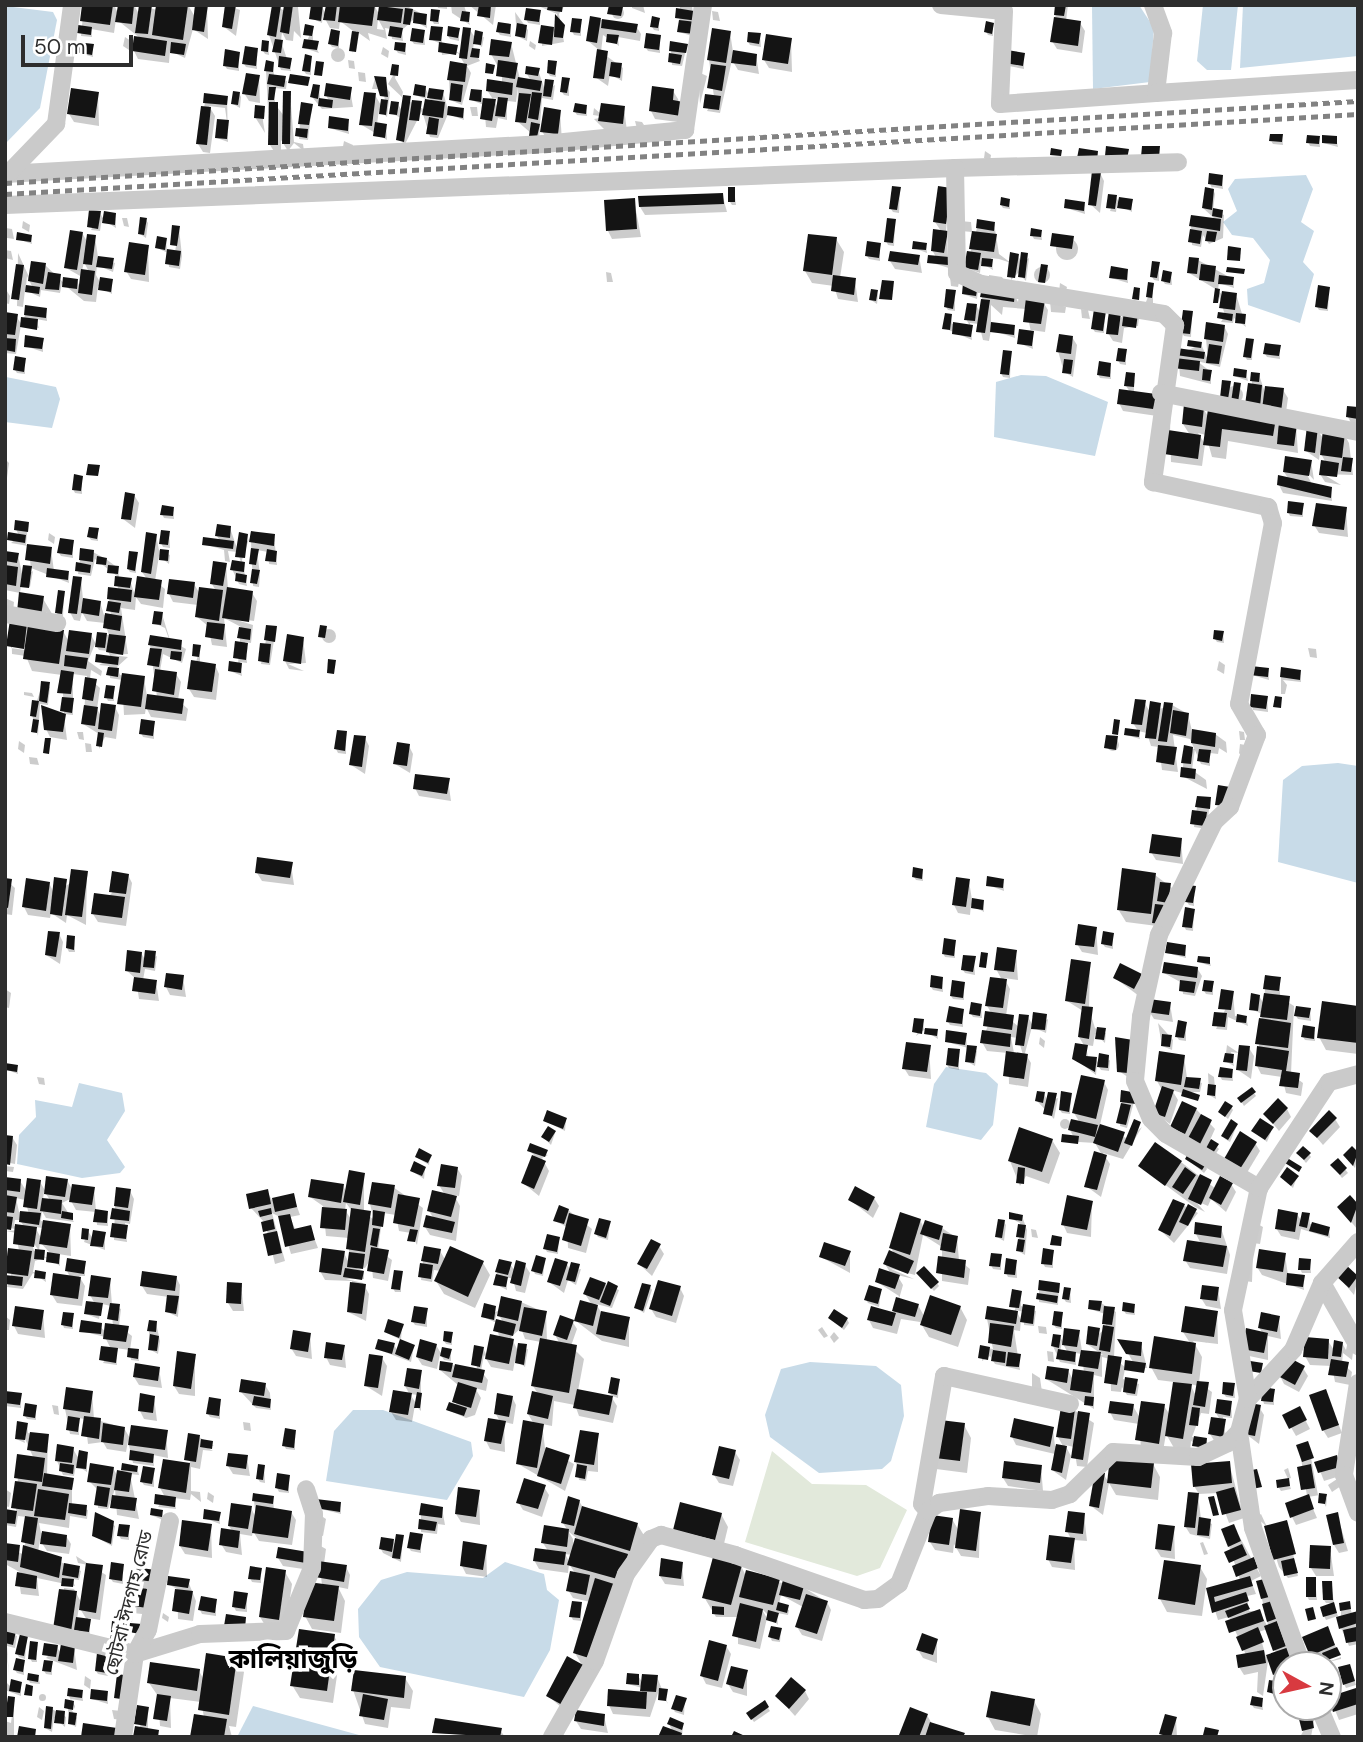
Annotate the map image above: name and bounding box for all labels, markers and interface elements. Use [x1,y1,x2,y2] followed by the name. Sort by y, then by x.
[24,21,136,65] scale bar
[34,33,85,61] text: 50 m
[100,1528,158,1678] street label: ছোটরা ঈদগাহ রোড
[229,1644,357,1676] district label: কালিয়াজুড়ি
[1272,1651,1342,1721] north arrow
[1313,1680,1340,1697] text: N

